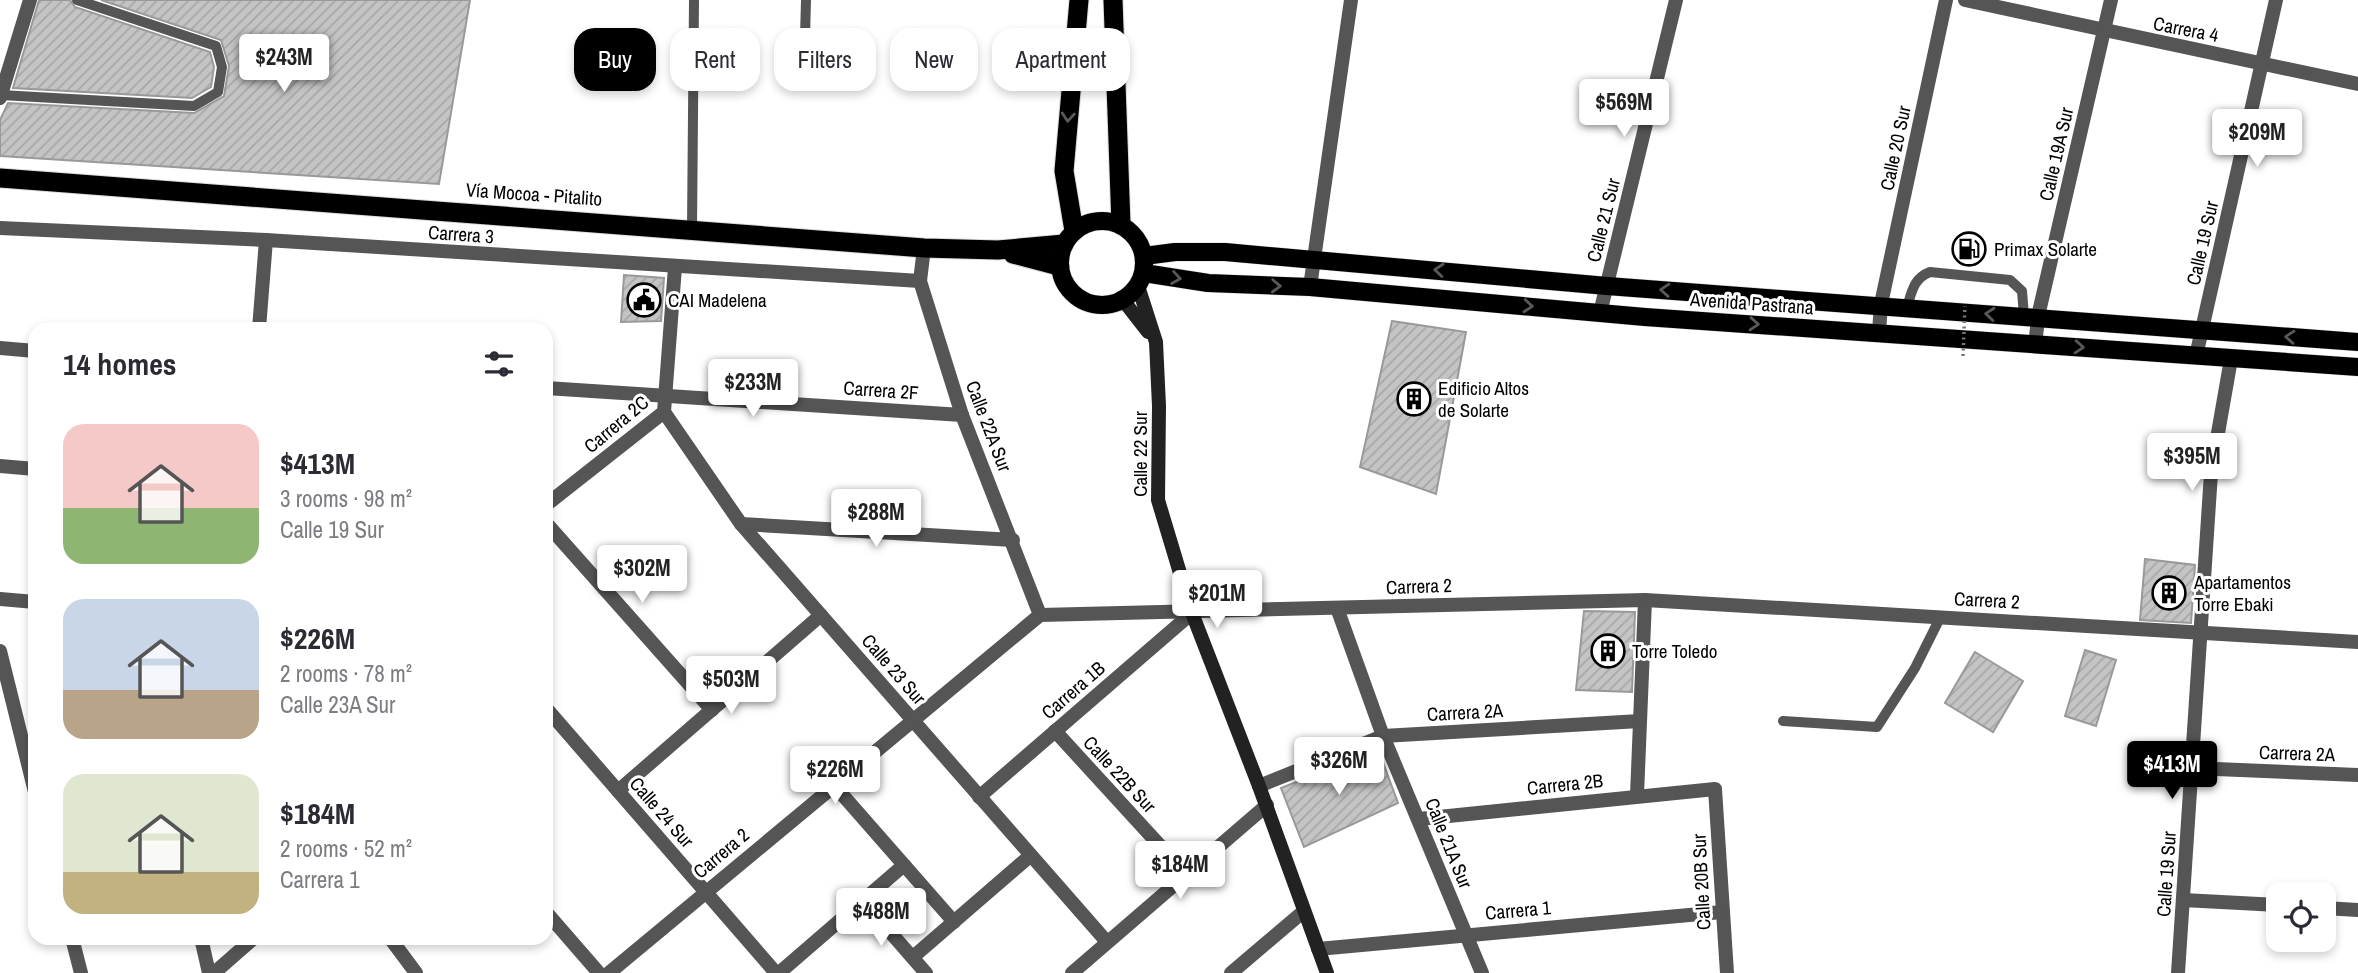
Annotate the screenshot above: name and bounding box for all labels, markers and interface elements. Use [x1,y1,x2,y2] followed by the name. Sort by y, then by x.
[2151,10,2221,48] street label: Carrera 4
[574,28,656,91] chip: Buy
[670,28,760,91] chip: Rent
[774,28,876,91] chip: Filters
[890,28,978,91] chip: New
[992,28,1130,91] chip: Apartment
[235,34,333,94] pin: $243M
[255,41,313,72] text: $243M
[1575,80,1673,139] pin: $569M
[1595,86,1653,117] text: $569M
[1873,103,1917,193] street label: Calle 20 Sur
[2033,104,2080,203] street label: Calle 19A Sur
[2208,110,2306,169] pin: $209M
[1061,112,1076,123] one-way arrow
[2228,116,2286,147] text: $209M
[1580,174,1626,265] street label: Calle 21 Sur
[465,176,603,212] street label: Vía Mocoa - Pitalito
[2180,198,2224,288] street label: Calle 19 Sur
[427,219,495,249] street label: Carrera 3
[1950,230,1988,268] fuel station icon: Primax Solarte
[1994,236,2097,262] place label: Primax Solarte
[1433,263,1444,278] one-way arrow
[1170,270,1182,285] one-way arrow
[1272,278,1282,294] one-way arrow
[625,281,663,319] public building icon: CAI Madelena
[1659,282,1670,297] one-way arrow
[1688,286,1815,320] street label: Avenida Pastrana
[668,287,767,313] place label: CAI Madelena
[1522,298,1533,313] one-way arrow
[1984,307,1995,322] one-way arrow
[1749,316,1760,331] one-way arrow
[2284,330,2295,345] one-way arrow
[2074,339,2085,354] one-way arrow
[63,344,177,384] text: 14 homes
[480,345,518,383] icon: filters
[704,360,802,419] pin: $233M
[724,366,782,397] text: $233M
[843,374,919,406] street label: Carrera 2F
[1438,375,1529,423] place label: Edificio Altos de Solarte
[960,377,1018,476] street label: Calle 22A Sur
[1395,380,1433,418] building icon: Edificio Altos de Solarte
[578,389,654,459] street label: Carrera 2C
[1127,410,1153,497] street label: Calle 22 Sur
[2143,434,2241,493] pin: $395M
[2163,440,2221,471] text: $395M
[280,443,355,483] text: $413M
[119,452,203,536] icon: home
[280,483,412,514] text: 3 rooms · 98 m²
[827,490,925,549] pin: $288M
[847,496,905,527] text: $288M
[280,514,384,545] text: Calle 19 Sur
[593,546,691,605] pin: $302M
[613,552,671,583] text: $302M
[2193,569,2291,617] place label: Apartamentos Torre Ebaki
[1168,570,1266,630] pin: $201M
[1386,572,1452,600] street label: Carrera 2
[2150,574,2188,612] building icon: Apartamentos Torre Ebaki
[1188,577,1246,608] text: $201M
[1953,585,2021,615] street label: Carrera 2
[280,618,355,658] text: $226M
[119,627,203,711] icon: home
[856,628,932,710] street label: Calle 23 Sur
[1589,632,1627,670] building icon: Torre Toledo
[1632,638,1717,664] place label: Torre Toledo
[1036,655,1110,725] street label: Carrera 1B
[682,656,780,716] pin: $503M
[280,658,412,689] text: 2 rooms · 78 m²
[702,663,760,694] text: $503M
[280,689,395,720] text: Calle 23A Sur
[1426,697,1504,727] street label: Carrera 2A
[1078,730,1163,819] street label: Calle 22B Sur
[1290,738,1388,797] pin: $326M
[2258,739,2336,767] street label: Carrera 2A
[2123,742,2221,801] pin: $413M
[1310,744,1368,775] text: $326M
[786,746,884,806] pin: $226M
[2143,748,2201,779] text: $413M
[806,753,864,784] text: $226M
[1526,767,1604,801] street label: Carrera 2B
[624,771,700,853] street label: Calle 24 Sur
[280,793,355,833] text: $184M
[1419,794,1479,893] street label: Calle 21A Sur
[119,802,203,886] icon: home
[687,822,755,884] street label: Carrera 2
[2150,830,2182,918] street label: Calle 19 Sur
[280,833,412,864] text: 2 rooms · 52 m²
[1685,833,1716,931] street label: Calle 20B Sur
[1131,842,1229,901] pin: $184M
[1151,848,1209,879] text: $184M
[280,864,360,895] text: Carrera 1
[2266,882,2336,952] map controls
[2266,882,2336,952] button: locate
[832,888,930,948] pin: $488M
[1484,894,1552,926] street label: Carrera 1
[852,895,910,926] text: $488M

